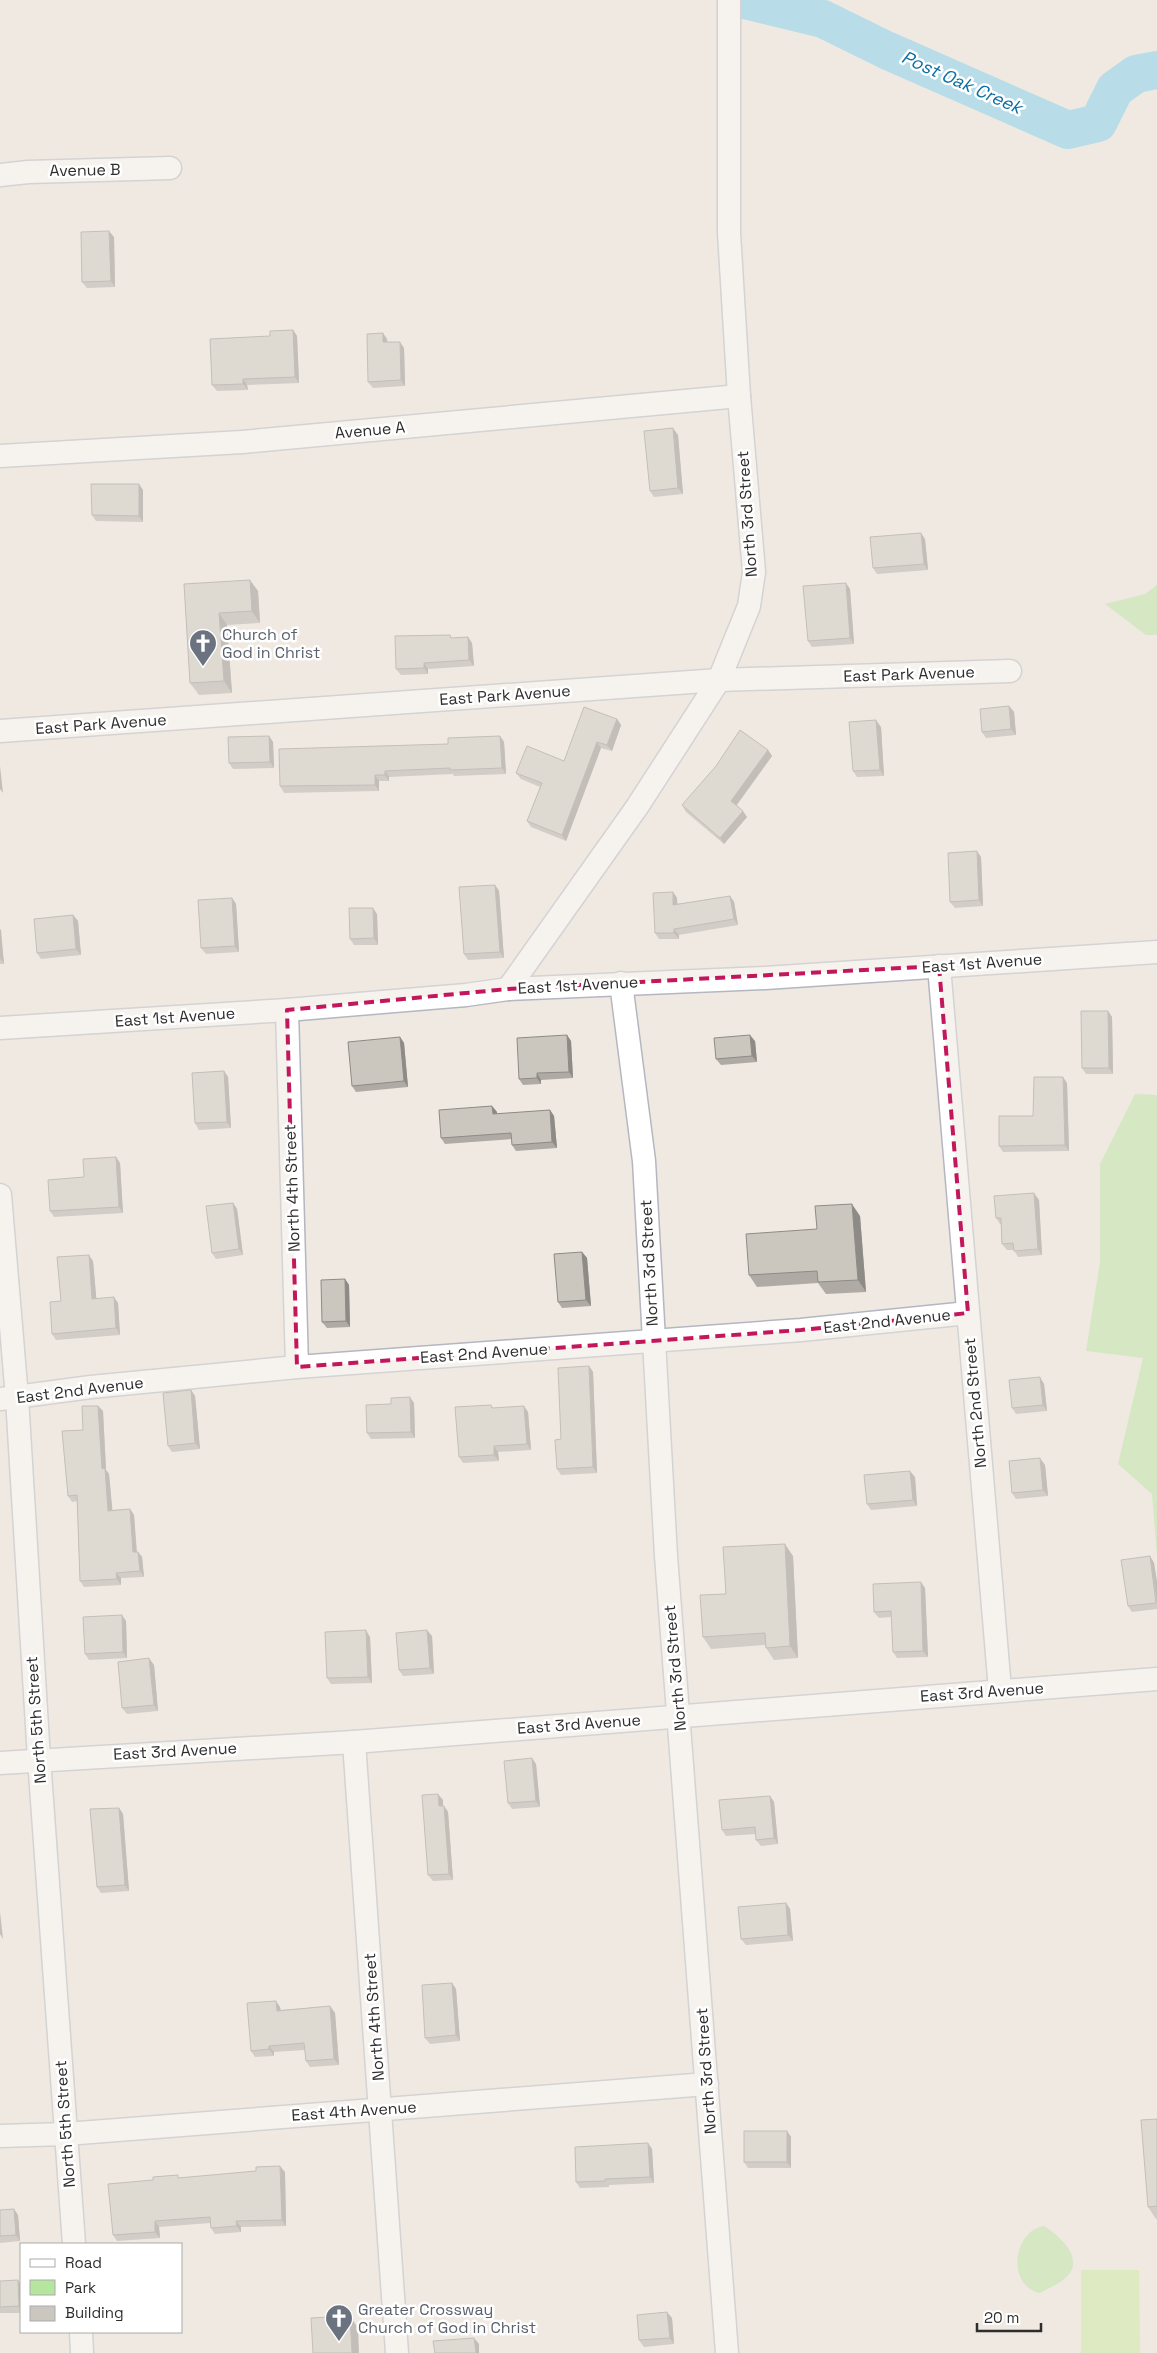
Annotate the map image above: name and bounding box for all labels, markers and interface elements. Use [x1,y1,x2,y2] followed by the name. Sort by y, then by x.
[898,45,1028,120] water label: Post Oak Creek
[49,159,121,181] street label: Avenue B
[334,416,406,444] street label: Avenue A
[732,450,762,578] street label: North 3rd Street
[222,624,320,663] place label: Church of God in Christ
[188,628,218,667] church icon: Church of God in Christ
[843,661,975,687] street label: East Park Avenue
[439,680,571,710] street label: East Park Avenue
[35,709,167,739] street label: East Park Avenue
[921,948,1043,978] street label: East 1st Avenue
[517,971,639,999] street label: East 1st Avenue
[114,1002,236,1032] street label: East 1st Avenue
[279,1124,305,1252] street label: North 4th Street
[635,1199,663,1327] street label: North 3rd Street
[822,1304,952,1338] street label: East 2nd Avenue
[959,1337,991,1469] street label: North 2nd Street
[419,1338,549,1368] street label: East 2nd Avenue
[15,1372,145,1408] street label: East 2nd Avenue
[659,1604,691,1732] street label: North 3rd Street
[21,1656,51,1784] street label: North 5th Street
[919,1677,1045,1707] street label: East 3rd Avenue
[516,1709,642,1739] street label: East 3rd Avenue
[113,1737,237,1765] street label: East 3rd Avenue
[359,1952,389,2082] street label: North 4th Street
[691,2007,721,2135] street label: North 3rd Street
[50,2060,80,2188] street label: North 5th Street
[291,2096,417,2126] street label: East 4th Avenue
[20,2243,182,2333] legend
[65,2253,102,2272] text: Road
[65,2278,96,2297] text: Park
[358,2299,536,2338] place label: Greater Crossway Church of God in Christ
[977,2300,1041,2332] scale bar
[65,2303,124,2322] text: Building
[324,2303,354,2342] church icon: Greater Crossway Church of God in Christ
[984,2308,1019,2327] text: 20 m

